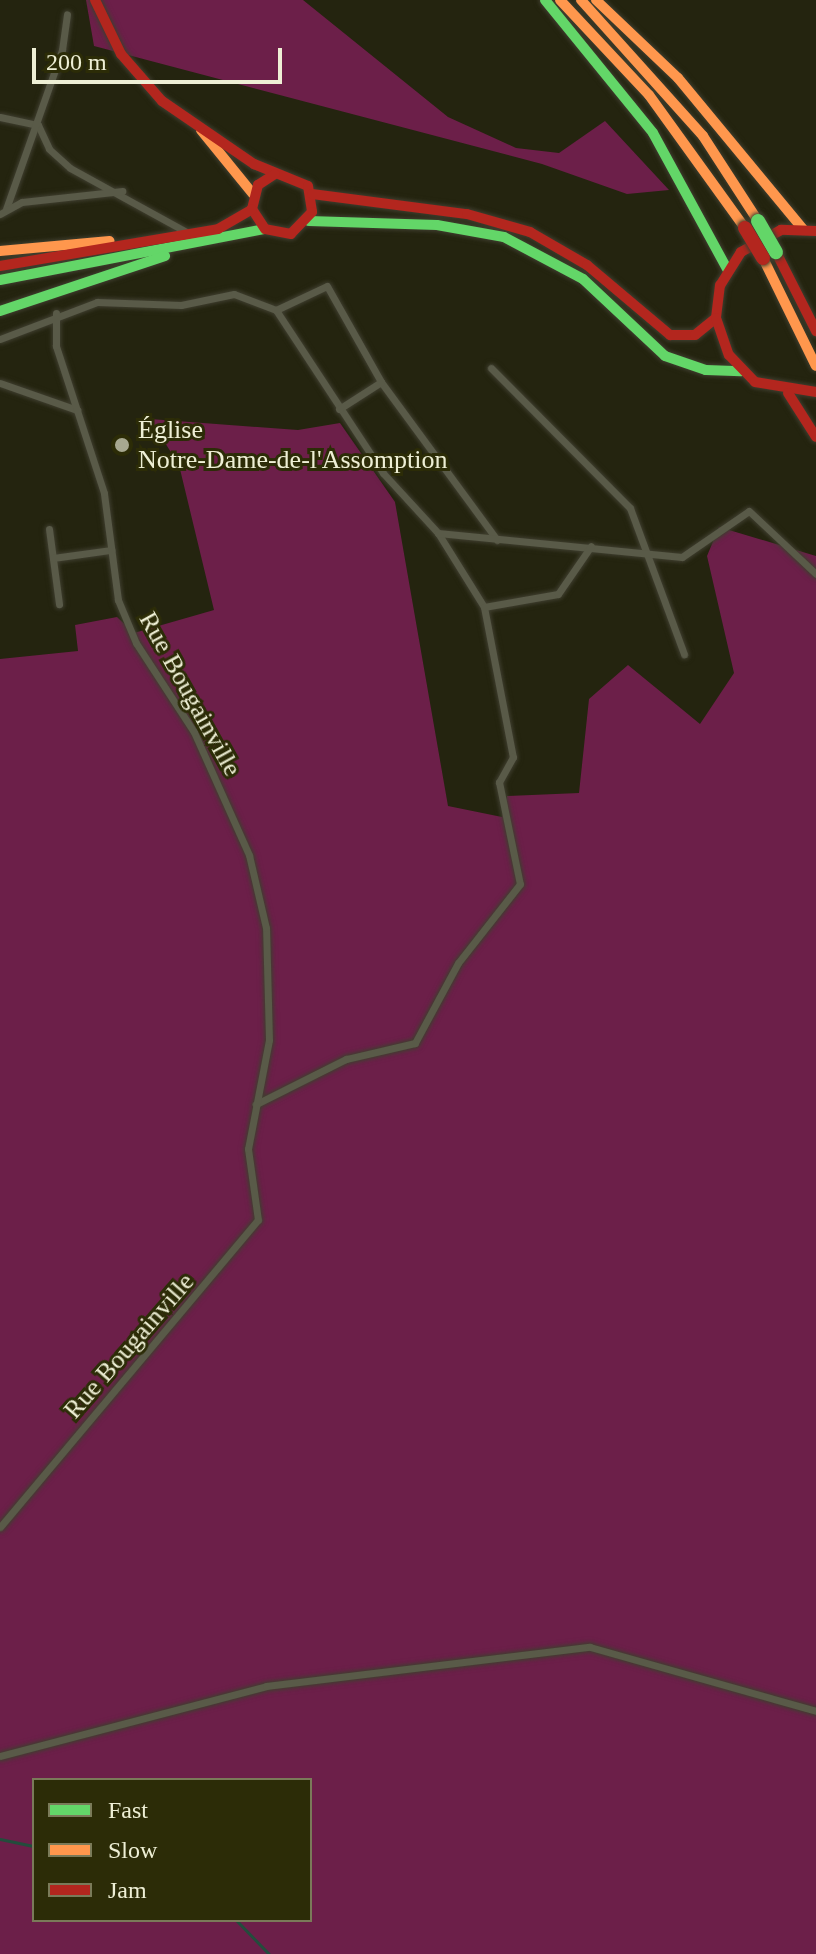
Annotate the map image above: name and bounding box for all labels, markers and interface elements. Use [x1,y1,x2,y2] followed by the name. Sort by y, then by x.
[36,32,286,82] scale bar
[46,49,107,75] text: 200 m
[138,414,447,476] place label: Église Notre-Dame-de-l'Assomption
[113,436,131,454] marker: Église Notre-Dame-de-l'Assomption
[132,607,248,781] street label: Rue Bougainville
[57,1267,201,1425] street label: Rue Bougainville
[32,1778,312,1922] legend
[108,1797,148,1823] text: Fast
[108,1837,157,1863] text: Slow
[108,1877,147,1903] text: Jam

